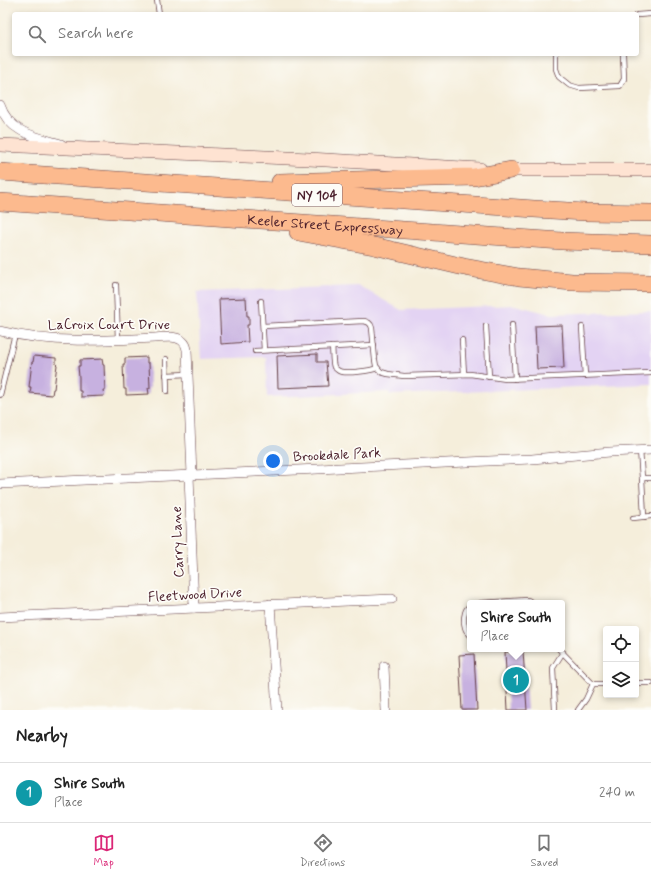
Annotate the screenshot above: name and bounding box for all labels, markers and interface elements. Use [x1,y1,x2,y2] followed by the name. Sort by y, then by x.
[12,12,639,56] search box
[26,23,48,45] icon: search
[58,24,134,44] text: Search here
[292,184,342,206] road number: NY 104
[247,211,404,240] street label: Keeler Street Expressway
[48,316,170,334] street label: LaCroix Court Drive
[293,444,382,466] street label: Brookdale Park
[263,451,283,471] your location
[168,506,188,578] street label: Carry Lane
[148,584,243,606] street label: Fleetwood Drive
[467,600,565,652] popup
[481,608,551,628] text: Shire South
[603,626,639,698] map controls
[603,626,639,662] button: locate
[481,628,509,645] text: Place
[603,662,639,698] button: layers
[503,665,529,695] pin: 1
[16,725,68,747] text: Nearby
[54,774,125,794] text: Shire South
[26,784,32,801] text: 1
[599,784,635,801] text: 240 m
[54,794,83,811] text: Place
[93,832,115,870] tab: Map
[300,832,345,870] tab: Directions
[531,832,558,870] tab: Saved

